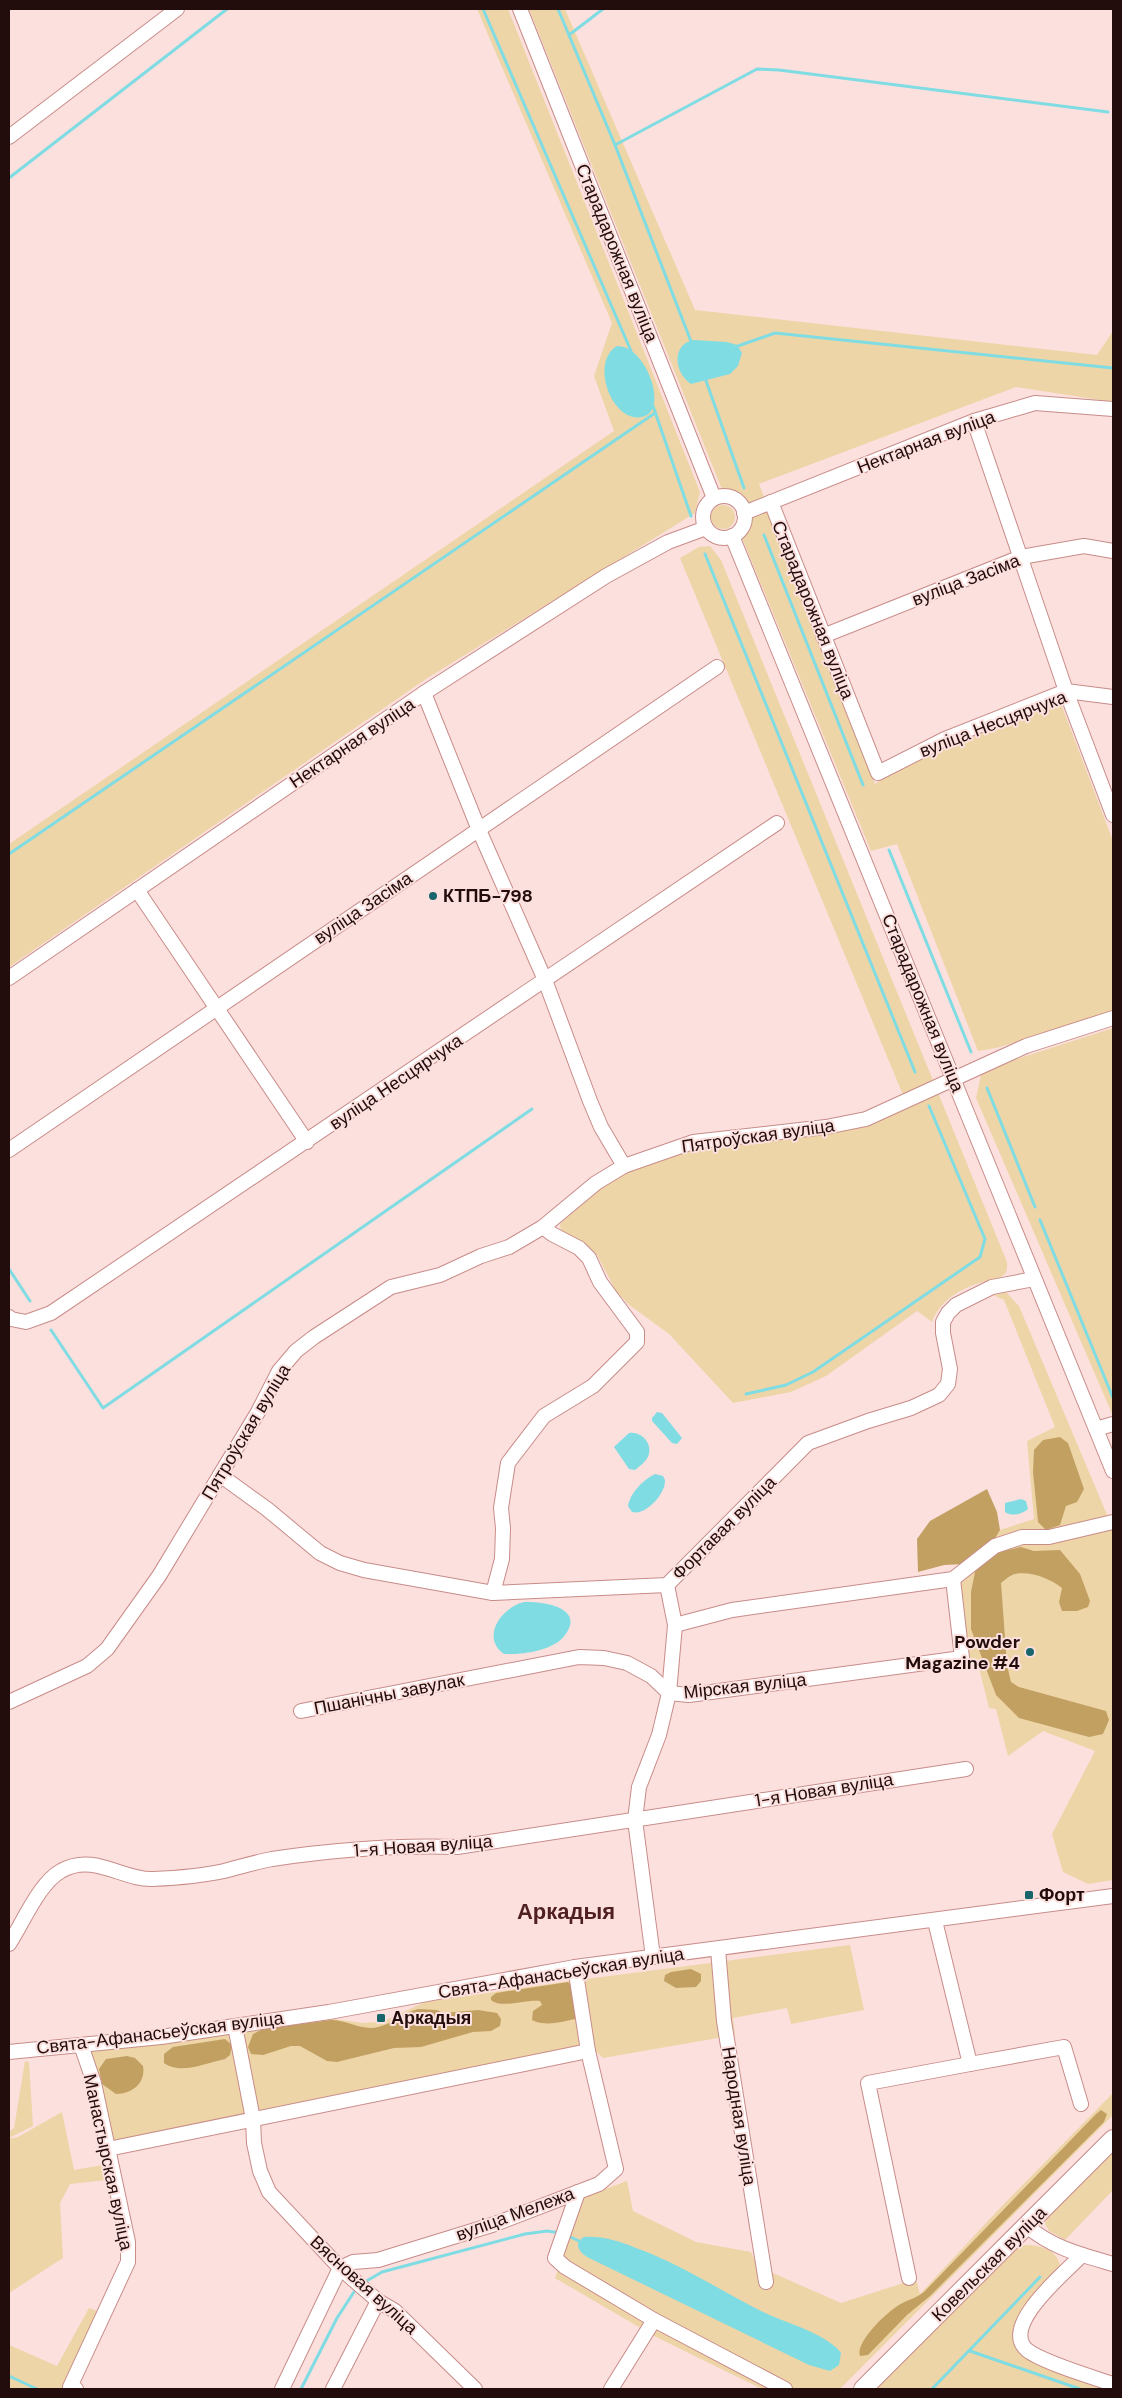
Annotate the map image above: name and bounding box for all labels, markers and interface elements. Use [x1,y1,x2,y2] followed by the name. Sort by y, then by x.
[570,160,664,347] street label: Старадарожная вуліца
[853,404,999,479] street label: Нектарная вуліца
[766,517,860,704] street label: Старадарожная вуліца
[909,548,1024,612] street label: вуліца Засіма
[916,685,1071,763] street label: вуліца Несцярчука
[285,692,420,794] street label: Нектарная вуліца
[309,866,418,950] street label: вуліца Засіма
[443,884,533,908] place label: КТПБ-798
[427,890,439,902] marker: КТПБ-798
[876,910,970,1097] street label: Старадарожная вуліца
[325,1028,468,1135] street label: вуліца Несцярчука
[680,1113,837,1159] street label: Пятроўская вуліца
[196,1359,297,1504] street label: Пятроўская вуліца
[667,1470,782,1585] street label: Фортавая вуліца
[905,1630,1020,1675] place label: Powder Magazine #4
[1024,1646,1036,1658] marker: Powder Magazine #4
[312,1668,466,1720] street label: Пшанічны завулак
[682,1668,809,1704] street label: Мірская вуліца
[753,1767,896,1813] street label: 1-я Новая вуліца
[353,1829,494,1863] street label: 1-я Новая вуліца
[1039,1883,1085,1907] place label: Форт
[1023,1889,1035,1901] marker: Форт
[517,1897,615,1926] district label: Аркадыя
[436,1942,687,2004] street label: Свята-Афанасьеўская вуліца
[35,2006,286,2060] street label: Свята-Афанасьеўская вуліца
[391,2006,471,2030] place label: Аркадыя
[375,2012,387,2024] marker: Аркадыя
[716,2045,762,2188] street label: Народная вуліца
[78,2072,139,2253] street label: Манастырская вуліца
[452,2181,578,2247] street label: вуліца Мележа
[926,2201,1052,2327] street label: Ковельская вуліца
[305,2230,424,2340] street label: Вясновая вуліца

